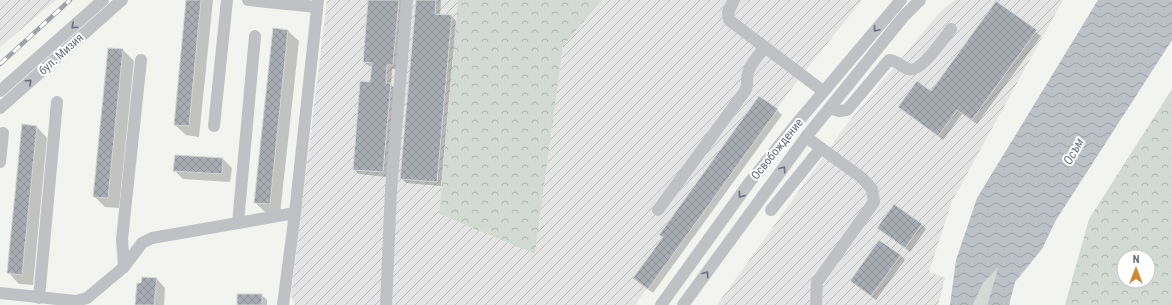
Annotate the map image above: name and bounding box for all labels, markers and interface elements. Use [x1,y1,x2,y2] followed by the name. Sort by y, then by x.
[71,21,79,28] one-way arrow
[873,25,880,32] one-way arrow
[36,30,86,78] street label: бул. Мизия
[24,79,32,87] one-way arrow
[748,115,806,182] street label: Освобождение
[1060,135,1087,167] water label: Осъм
[778,166,785,173] one-way arrow
[739,191,746,198] one-way arrow
[1116,249,1156,289] north arrow
[1133,253,1140,266] text: N
[701,271,708,278] one-way arrow

